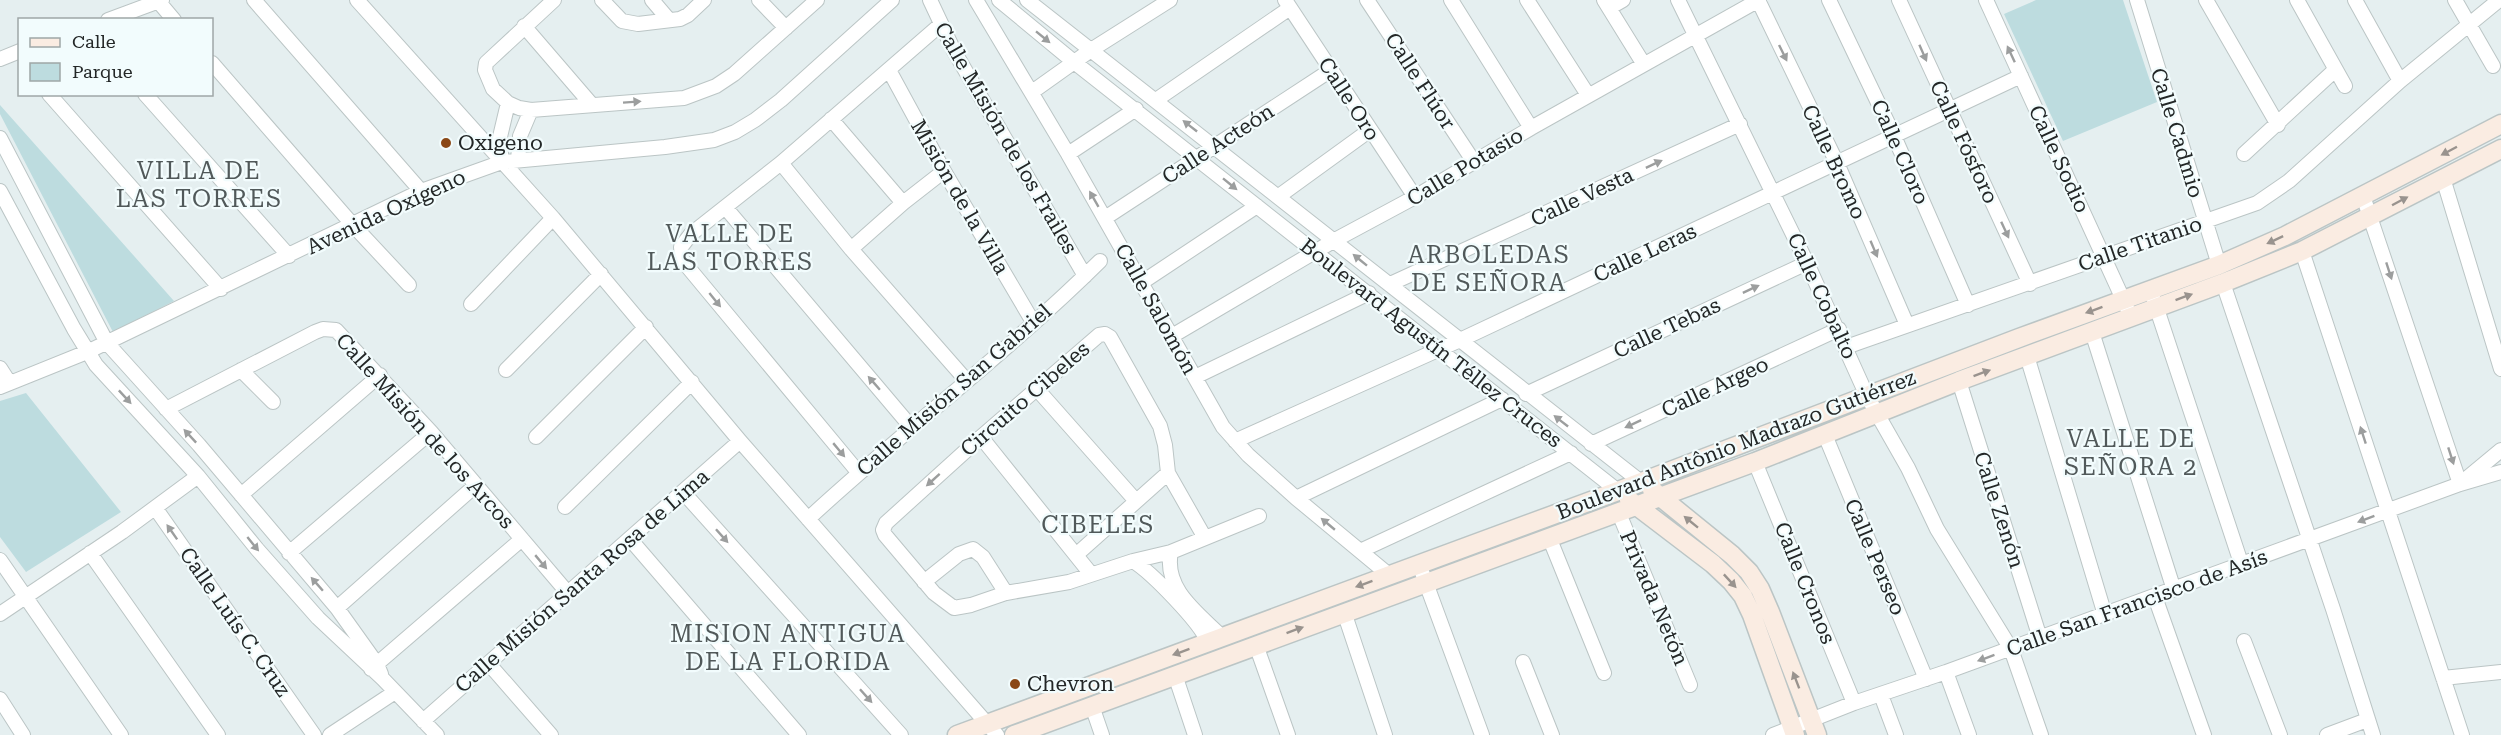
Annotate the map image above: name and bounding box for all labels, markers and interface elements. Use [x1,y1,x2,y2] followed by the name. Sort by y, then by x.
[18,18,213,96] legend
[930,18,1082,258] street label: Calle Misión de los Frailes
[1380,28,1460,134] street label: Calle Flúor
[72,31,116,52] text: Calle
[1036,31,1051,43] one-way arrow
[1779,44,1788,61] one-way arrow
[1918,45,1928,63] one-way arrow
[2007,46,2016,63] one-way arrow
[1313,53,1385,145] street label: Calle Oro
[72,61,133,82] text: Parque
[2146,65,2208,201] street label: Calle Cadmio
[1925,77,2003,207] street label: Calle Fósforo
[1866,96,1934,208] street label: Calle Cloro
[622,97,641,107] one-way arrow
[1158,99,1279,189] street label: Calle Acteón
[1797,101,1871,223] street label: Calle Bromo
[2024,102,2094,216] street label: Calle Sodio
[906,115,1014,279] street label: Misión de la Villa
[1182,121,1197,133] one-way arrow
[1403,123,1527,211] street label: Calle Potasio
[458,131,543,155] place label: Oxigeno
[439,136,453,150] marker: Oxigeno
[2440,146,2457,156] one-way arrow
[116,157,282,213] district label: VILLA DE LAS TORRES
[1645,159,1662,168] one-way arrow
[1527,163,1638,231] street label: Calle Vesta
[303,165,469,259] street label: Avenida Oxígeno
[1222,177,1238,190] one-way arrow
[1089,190,1099,207] one-way arrow
[2392,196,2409,206] one-way arrow
[2075,212,2205,276] street label: Calle Titanio
[1590,219,1700,287] street label: Calle Leras
[647,220,813,276] district label: VALLE DE LAS TORRES
[2000,222,2009,239] one-way arrow
[1782,229,1862,363] street label: Calle Cobalto
[1295,233,1567,453] street label: Boulevard Agustín Téllez Cruces
[2266,235,2284,245] one-way arrow
[1110,239,1202,379] street label: Calle Salomón
[1869,240,1879,258] one-way arrow
[1408,241,1570,297] district label: ARBOLEDAS DE SEÑORA
[1352,254,1367,266] one-way arrow
[2385,262,2395,280] one-way arrow
[1742,285,1759,294] one-way arrow
[708,292,720,307] one-way arrow
[2175,292,2193,301] one-way arrow
[1610,293,1724,363] street label: Calle Tebas
[852,299,1056,481] street label: Calle Misión San Gabriel
[2085,306,2103,316] one-way arrow
[331,329,519,533] street label: Calle Misión de los Arcos
[956,337,1094,461] street label: Circuito Cibeles
[1658,352,1772,422] street label: Calle Argeo
[1553,365,1919,525] street label: Boulevard Antônio Madrazo Gutiérrez
[1973,368,1991,377] one-way arrow
[868,376,881,391] one-way arrow
[118,389,132,404] one-way arrow
[1553,414,1569,427] one-way arrow
[1624,420,1641,429] one-way arrow
[2064,425,2198,481] district label: VALLE DE SEÑORA 2
[2358,426,2367,444] one-way arrow
[183,428,197,443] one-way arrow
[832,442,845,458] one-way arrow
[2447,447,2456,465] one-way arrow
[1969,449,2029,572] street label: Calle Zenón
[450,464,714,698] street label: Calle Misión Santa Rosa de Lima
[926,473,941,486] one-way arrow
[1840,495,1910,619] street label: Calle Perseo
[1041,511,1155,539] district label: CIBELES
[2357,515,2375,524] one-way arrow
[1684,516,1699,529] one-way arrow
[1320,518,1336,531] one-way arrow
[1770,519,1840,647] street label: Calle Cronos
[167,524,178,540] one-way arrow
[1615,527,1693,669] street label: Privada Netón
[715,528,729,543] one-way arrow
[246,536,259,552] one-way arrow
[175,543,295,701] street label: Calle Luís C. Cruz
[2003,545,2271,661] street label: Calle San Francisco de Asís
[535,554,548,570] one-way arrow
[1723,573,1737,588] one-way arrow
[311,577,324,592] one-way arrow
[1355,580,1373,590] one-way arrow
[670,620,906,676] district label: MISION ANTIGUA DE LA FLORIDA
[1287,625,1305,635] one-way arrow
[1172,647,1190,657] one-way arrow
[1976,654,1994,664] one-way arrow
[1791,671,1801,689] one-way arrow
[1027,672,1114,696] place label: Chevron
[1008,677,1022,691] marker: Chevron
[859,689,873,704] one-way arrow

